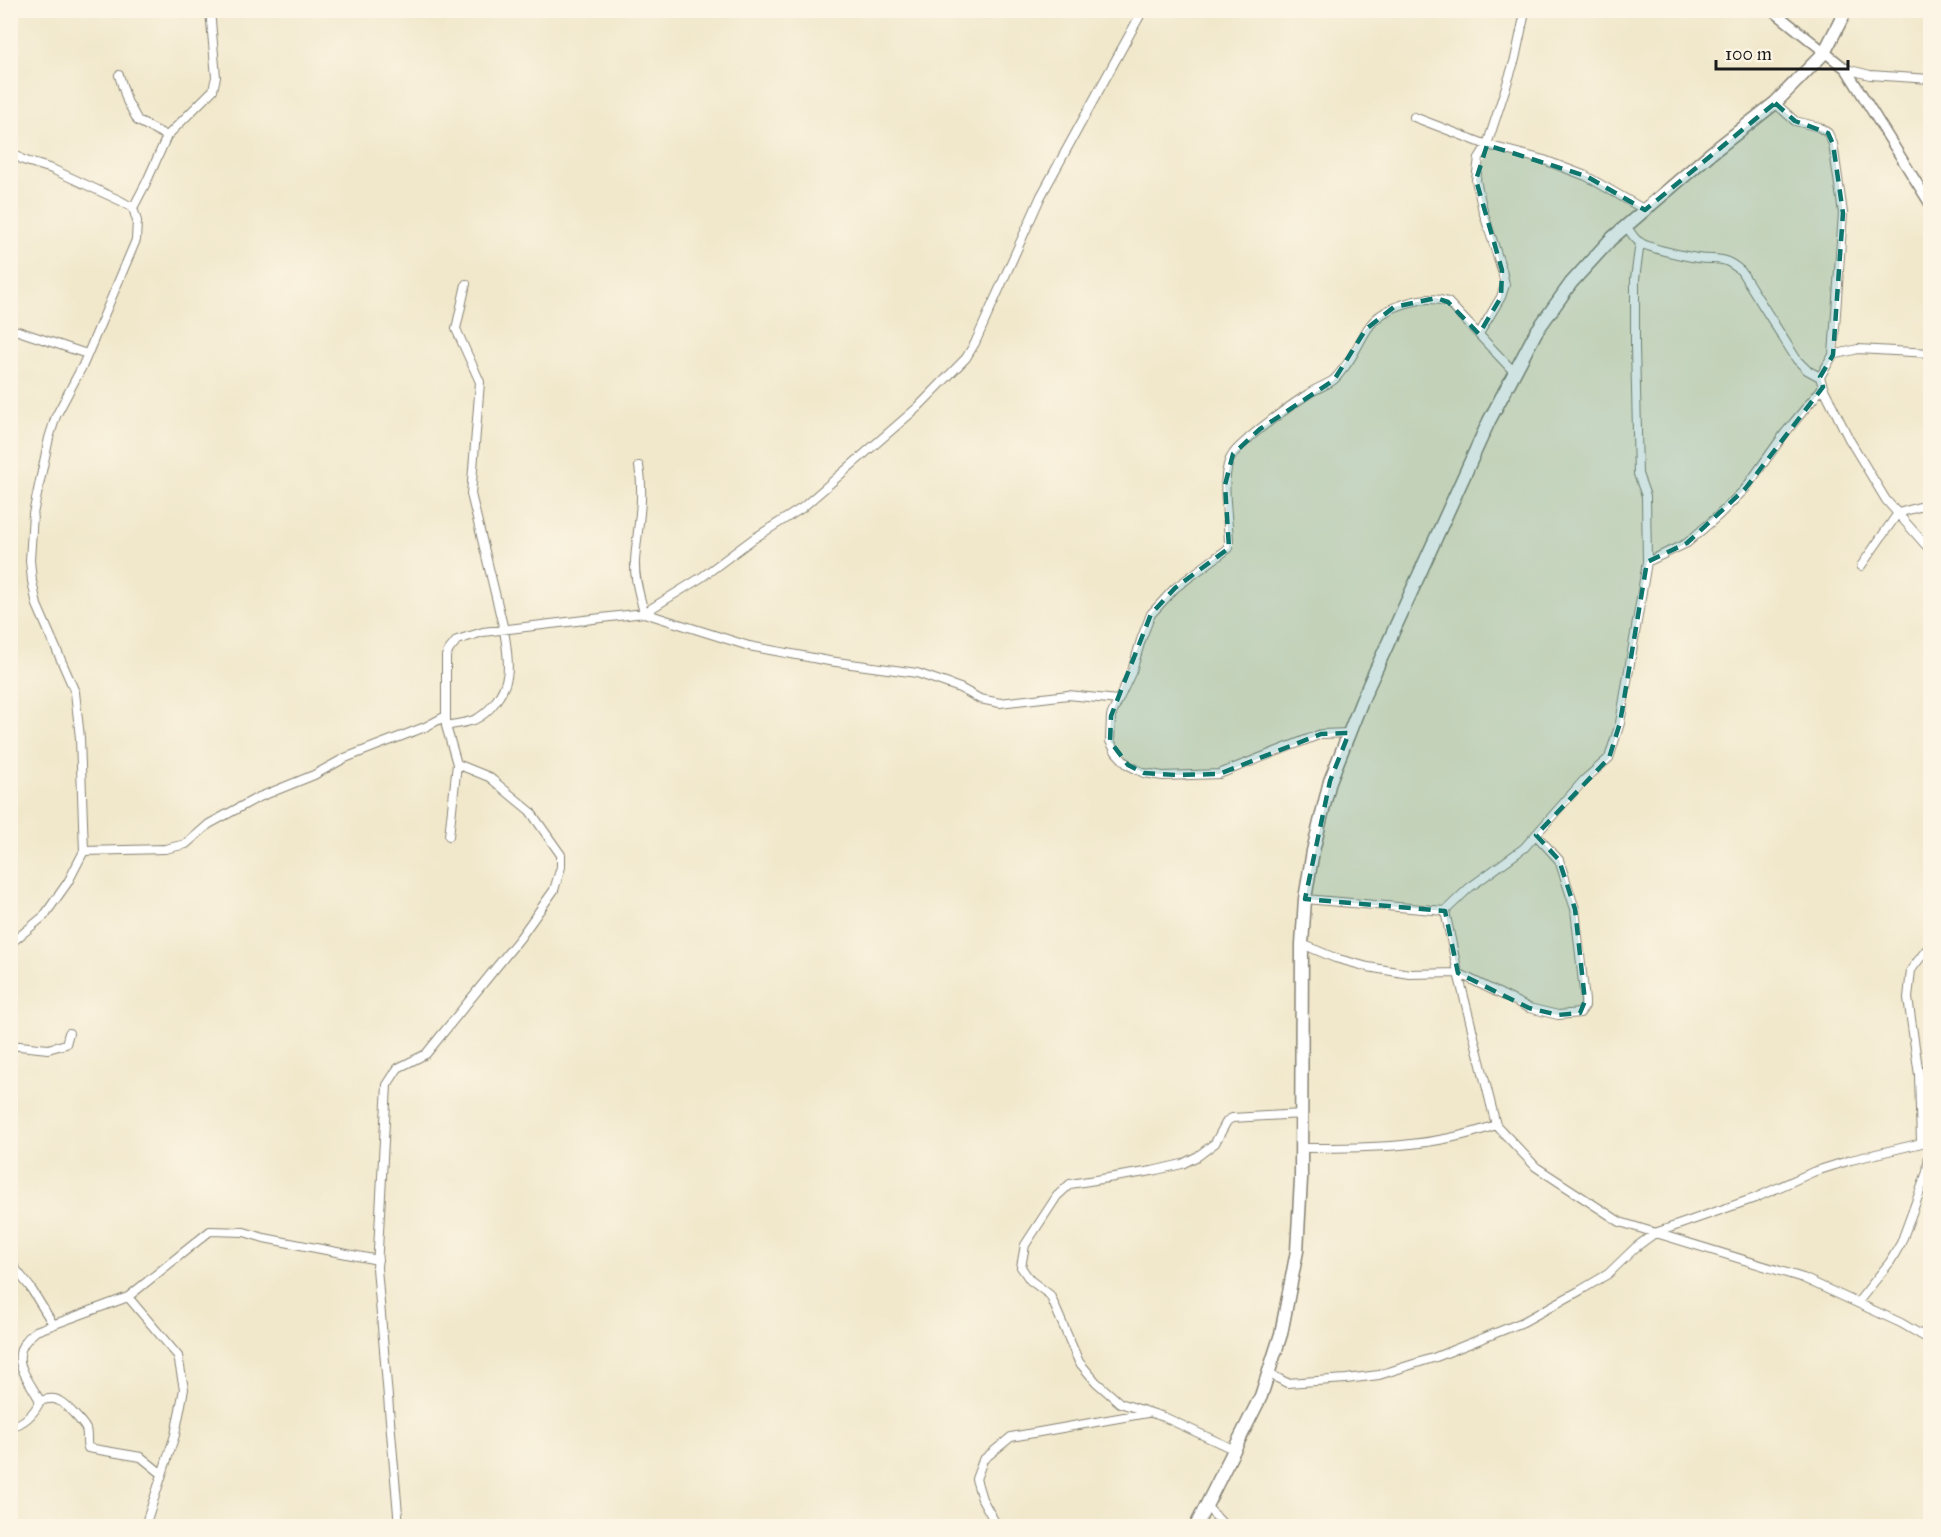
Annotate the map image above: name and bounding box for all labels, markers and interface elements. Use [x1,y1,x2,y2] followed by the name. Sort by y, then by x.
[1716,33,1848,71] scale bar
[1725,43,1772,65] text: 100 m

